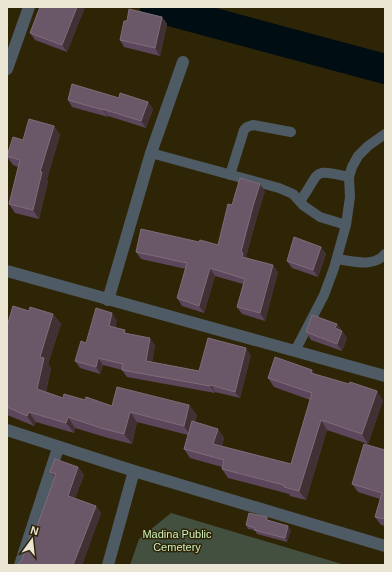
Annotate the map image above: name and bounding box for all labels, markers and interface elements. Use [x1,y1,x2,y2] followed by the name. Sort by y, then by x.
[12,520,52,560] north arrow
[29,524,40,537] text: N
[142,528,212,553] park label: Madina Public Cemetery

